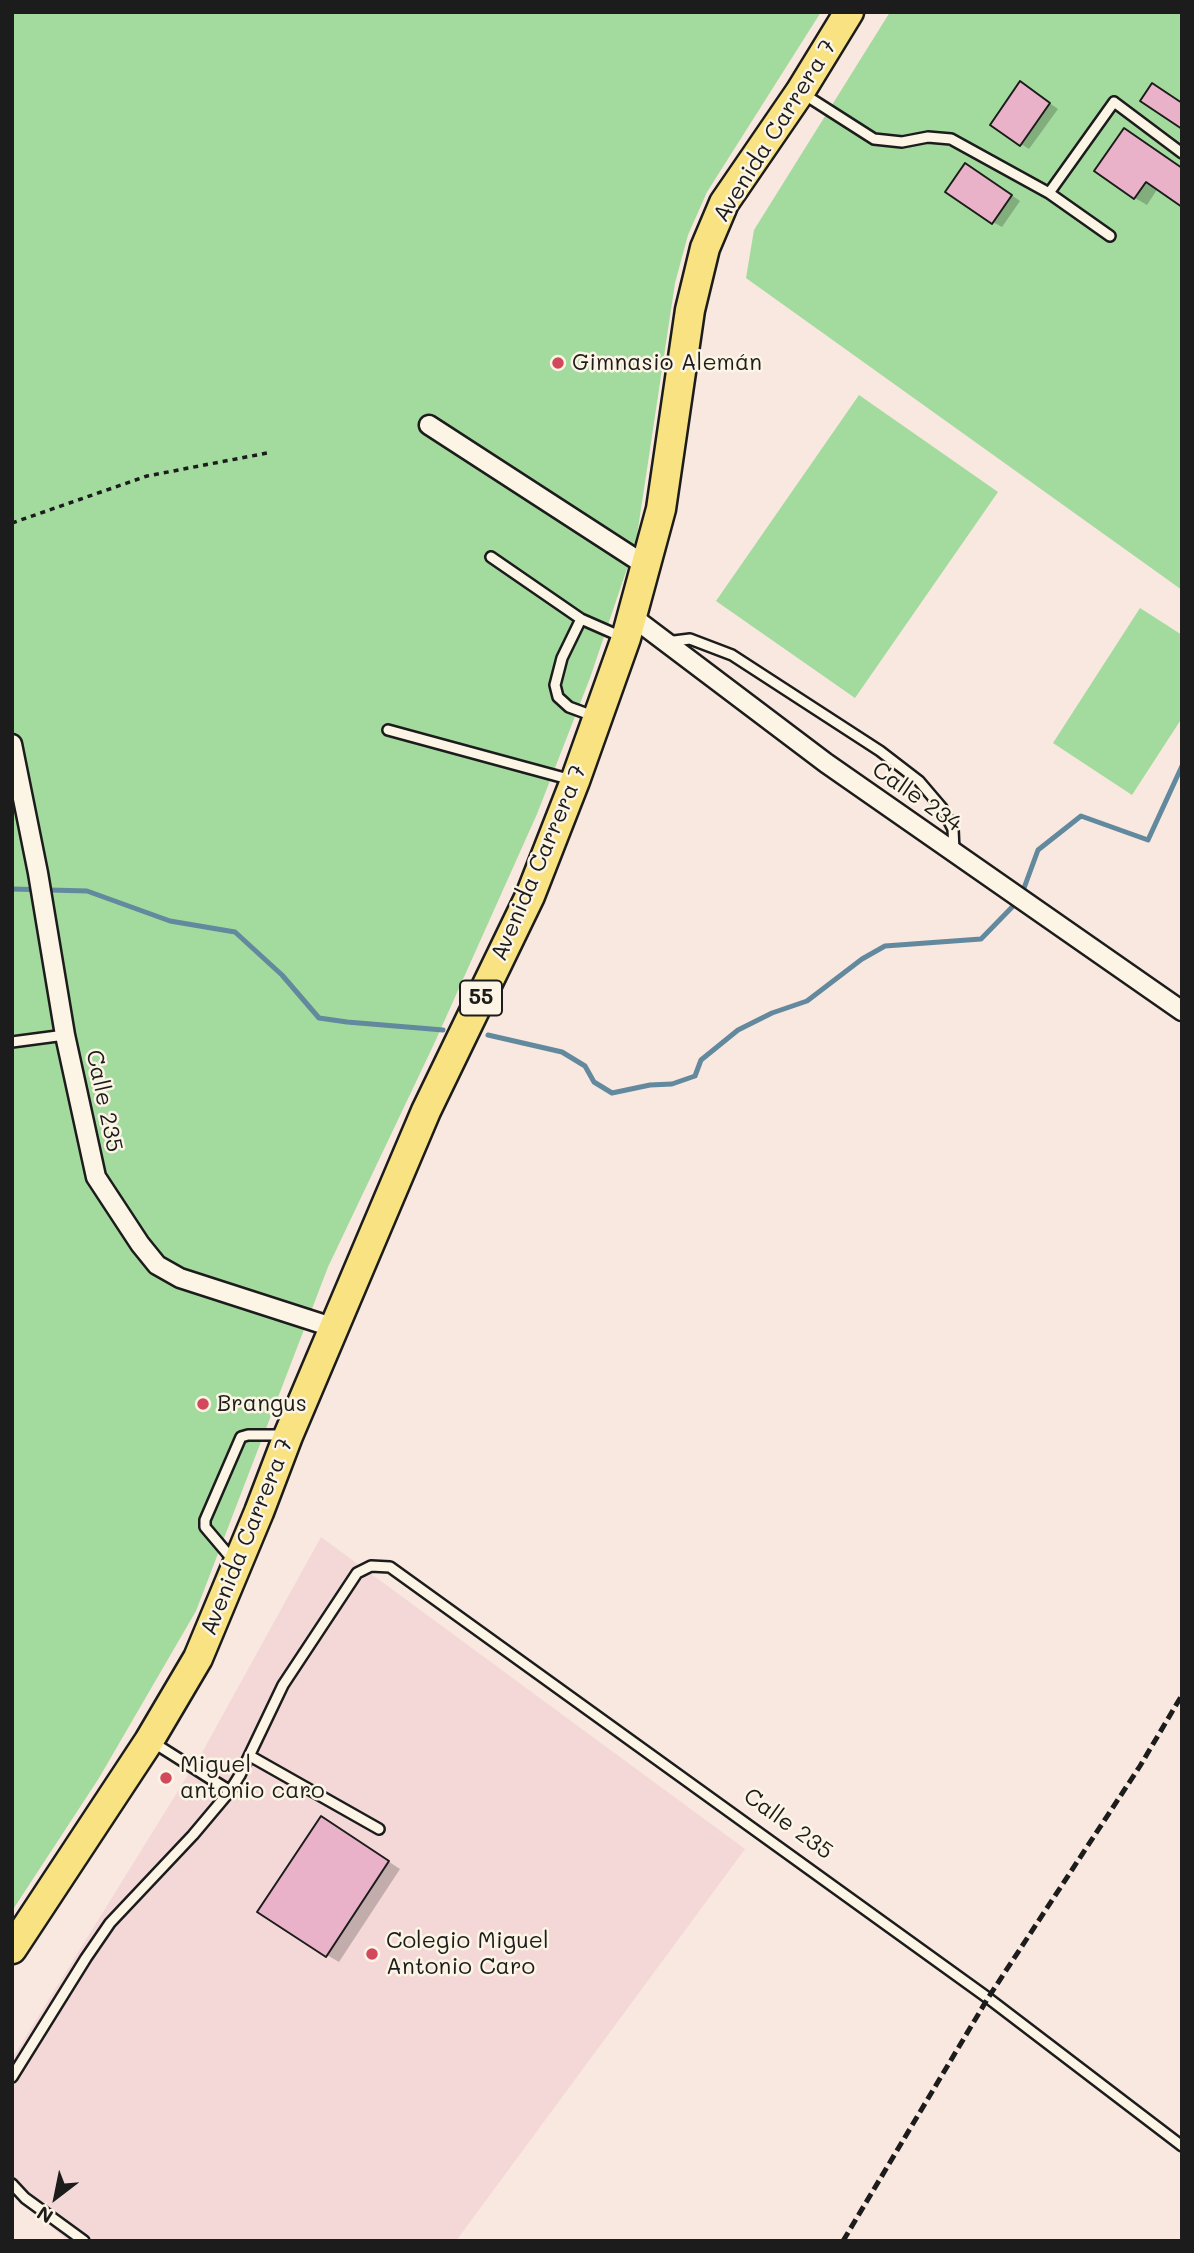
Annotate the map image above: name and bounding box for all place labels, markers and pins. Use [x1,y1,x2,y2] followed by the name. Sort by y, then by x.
[572,349,762,377] place label: Gimnasio Alemán
[550,355,566,371] marker: Gimnasio Alemán
[217,1390,307,1418] place label: Brangus
[195,1396,211,1412] marker: Brangus
[180,1751,325,1805] place label: Miguel antonio caro
[158,1770,174,1786] marker: Miguel antonio caro
[386,1927,549,1981] place label: Colegio Miguel Antonio Caro
[364,1946,380,1962] marker: Colegio Miguel Antonio Caro

